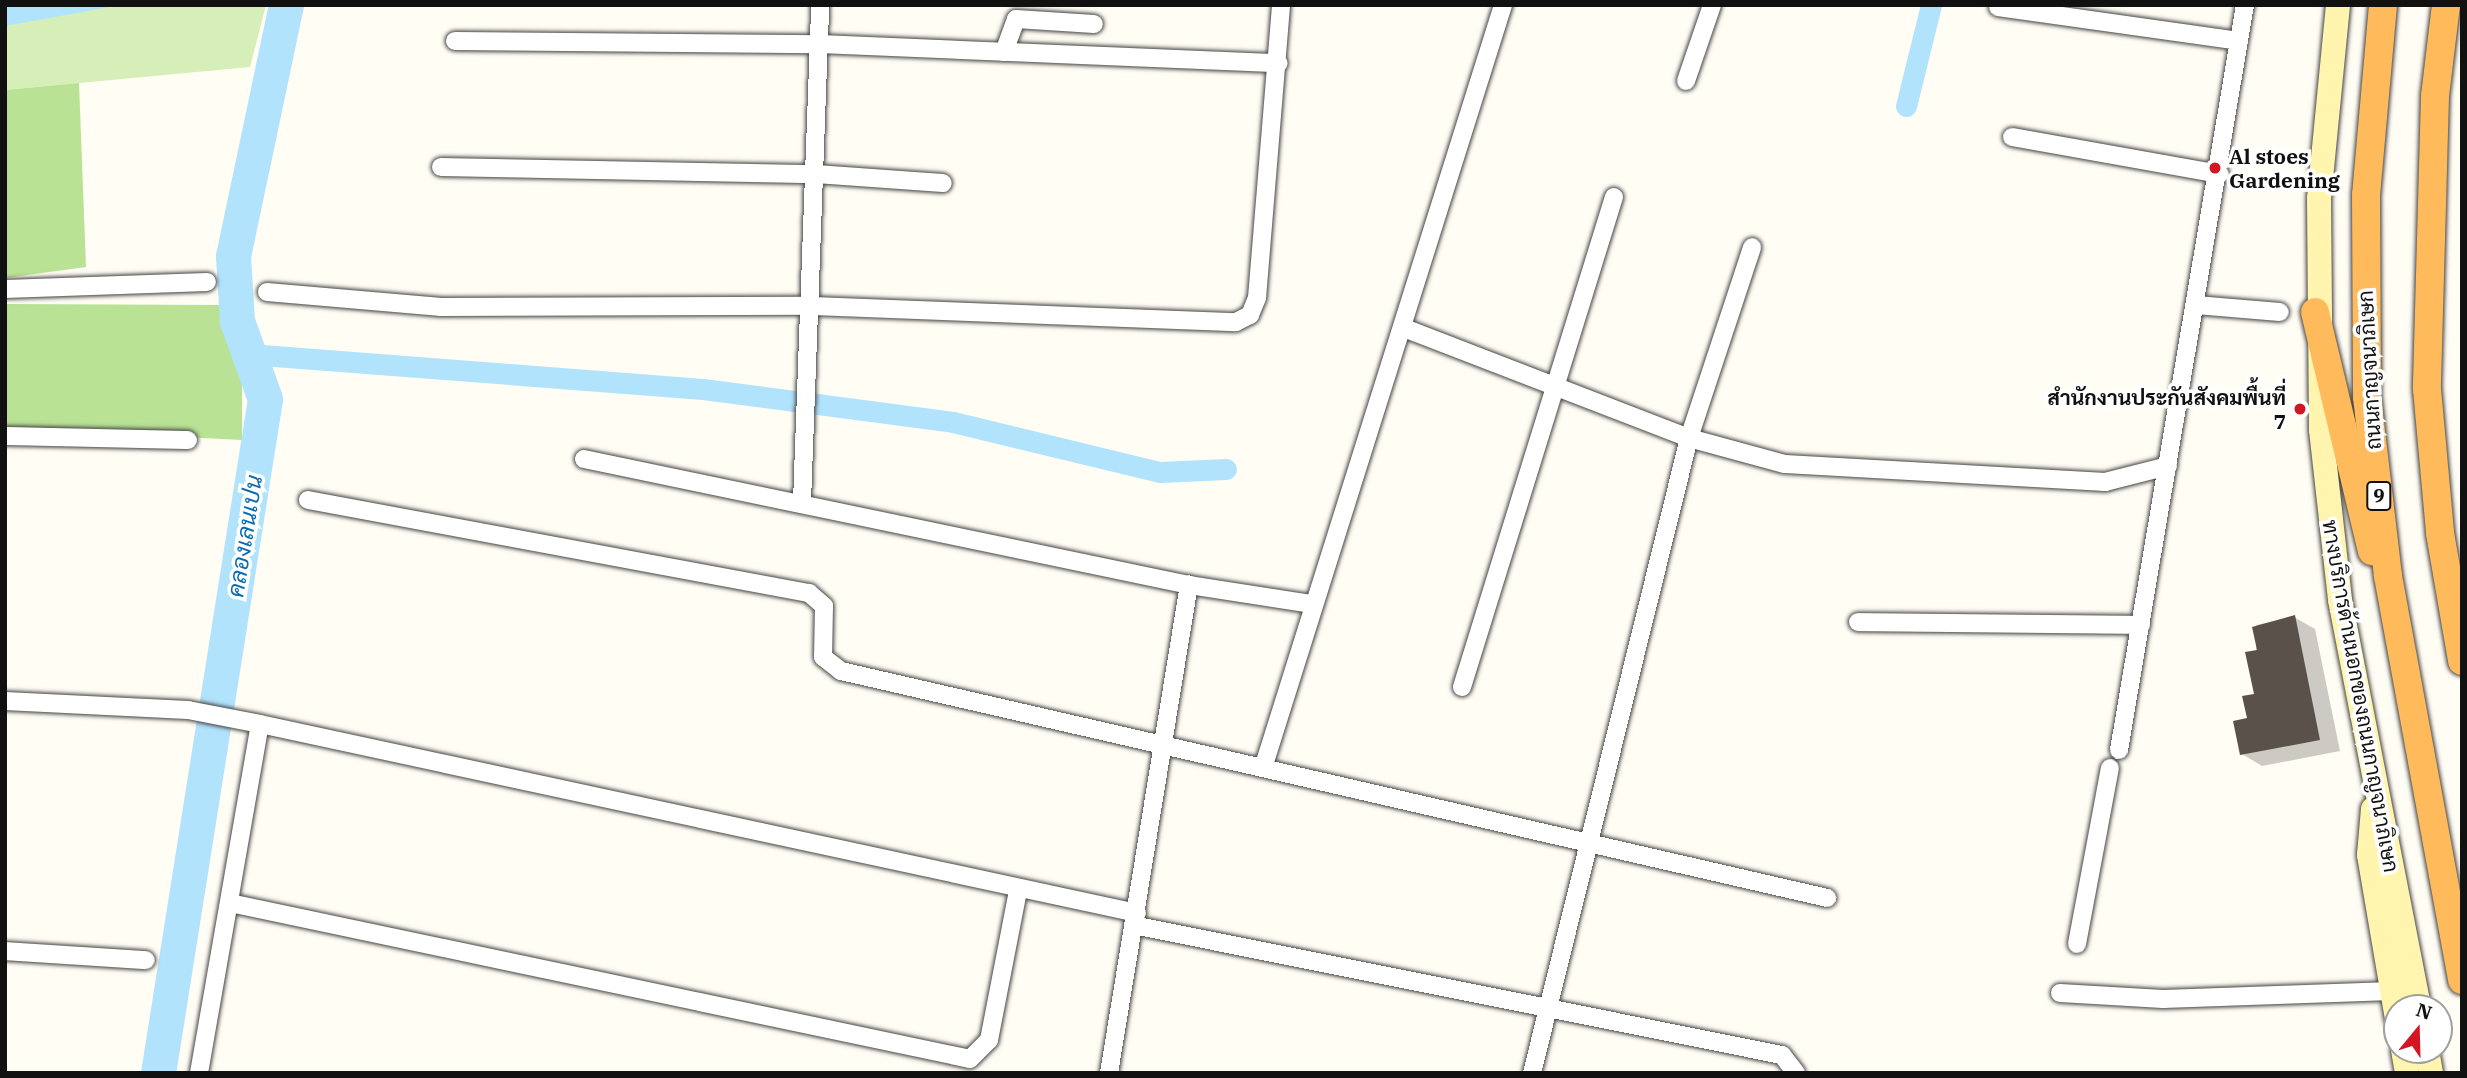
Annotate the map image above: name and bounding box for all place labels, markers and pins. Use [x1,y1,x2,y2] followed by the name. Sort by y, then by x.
[2229,143,2340,193] place label: Al stoes Gardening
[2207,160,2223,176] marker: Al stoes Gardening
[2047,384,2286,434] place label: สำนักงานประกันสังคมพื้นที่ 7
[2292,401,2308,417] marker: สำนักงานประกันสังคมพื้นที่ 7

